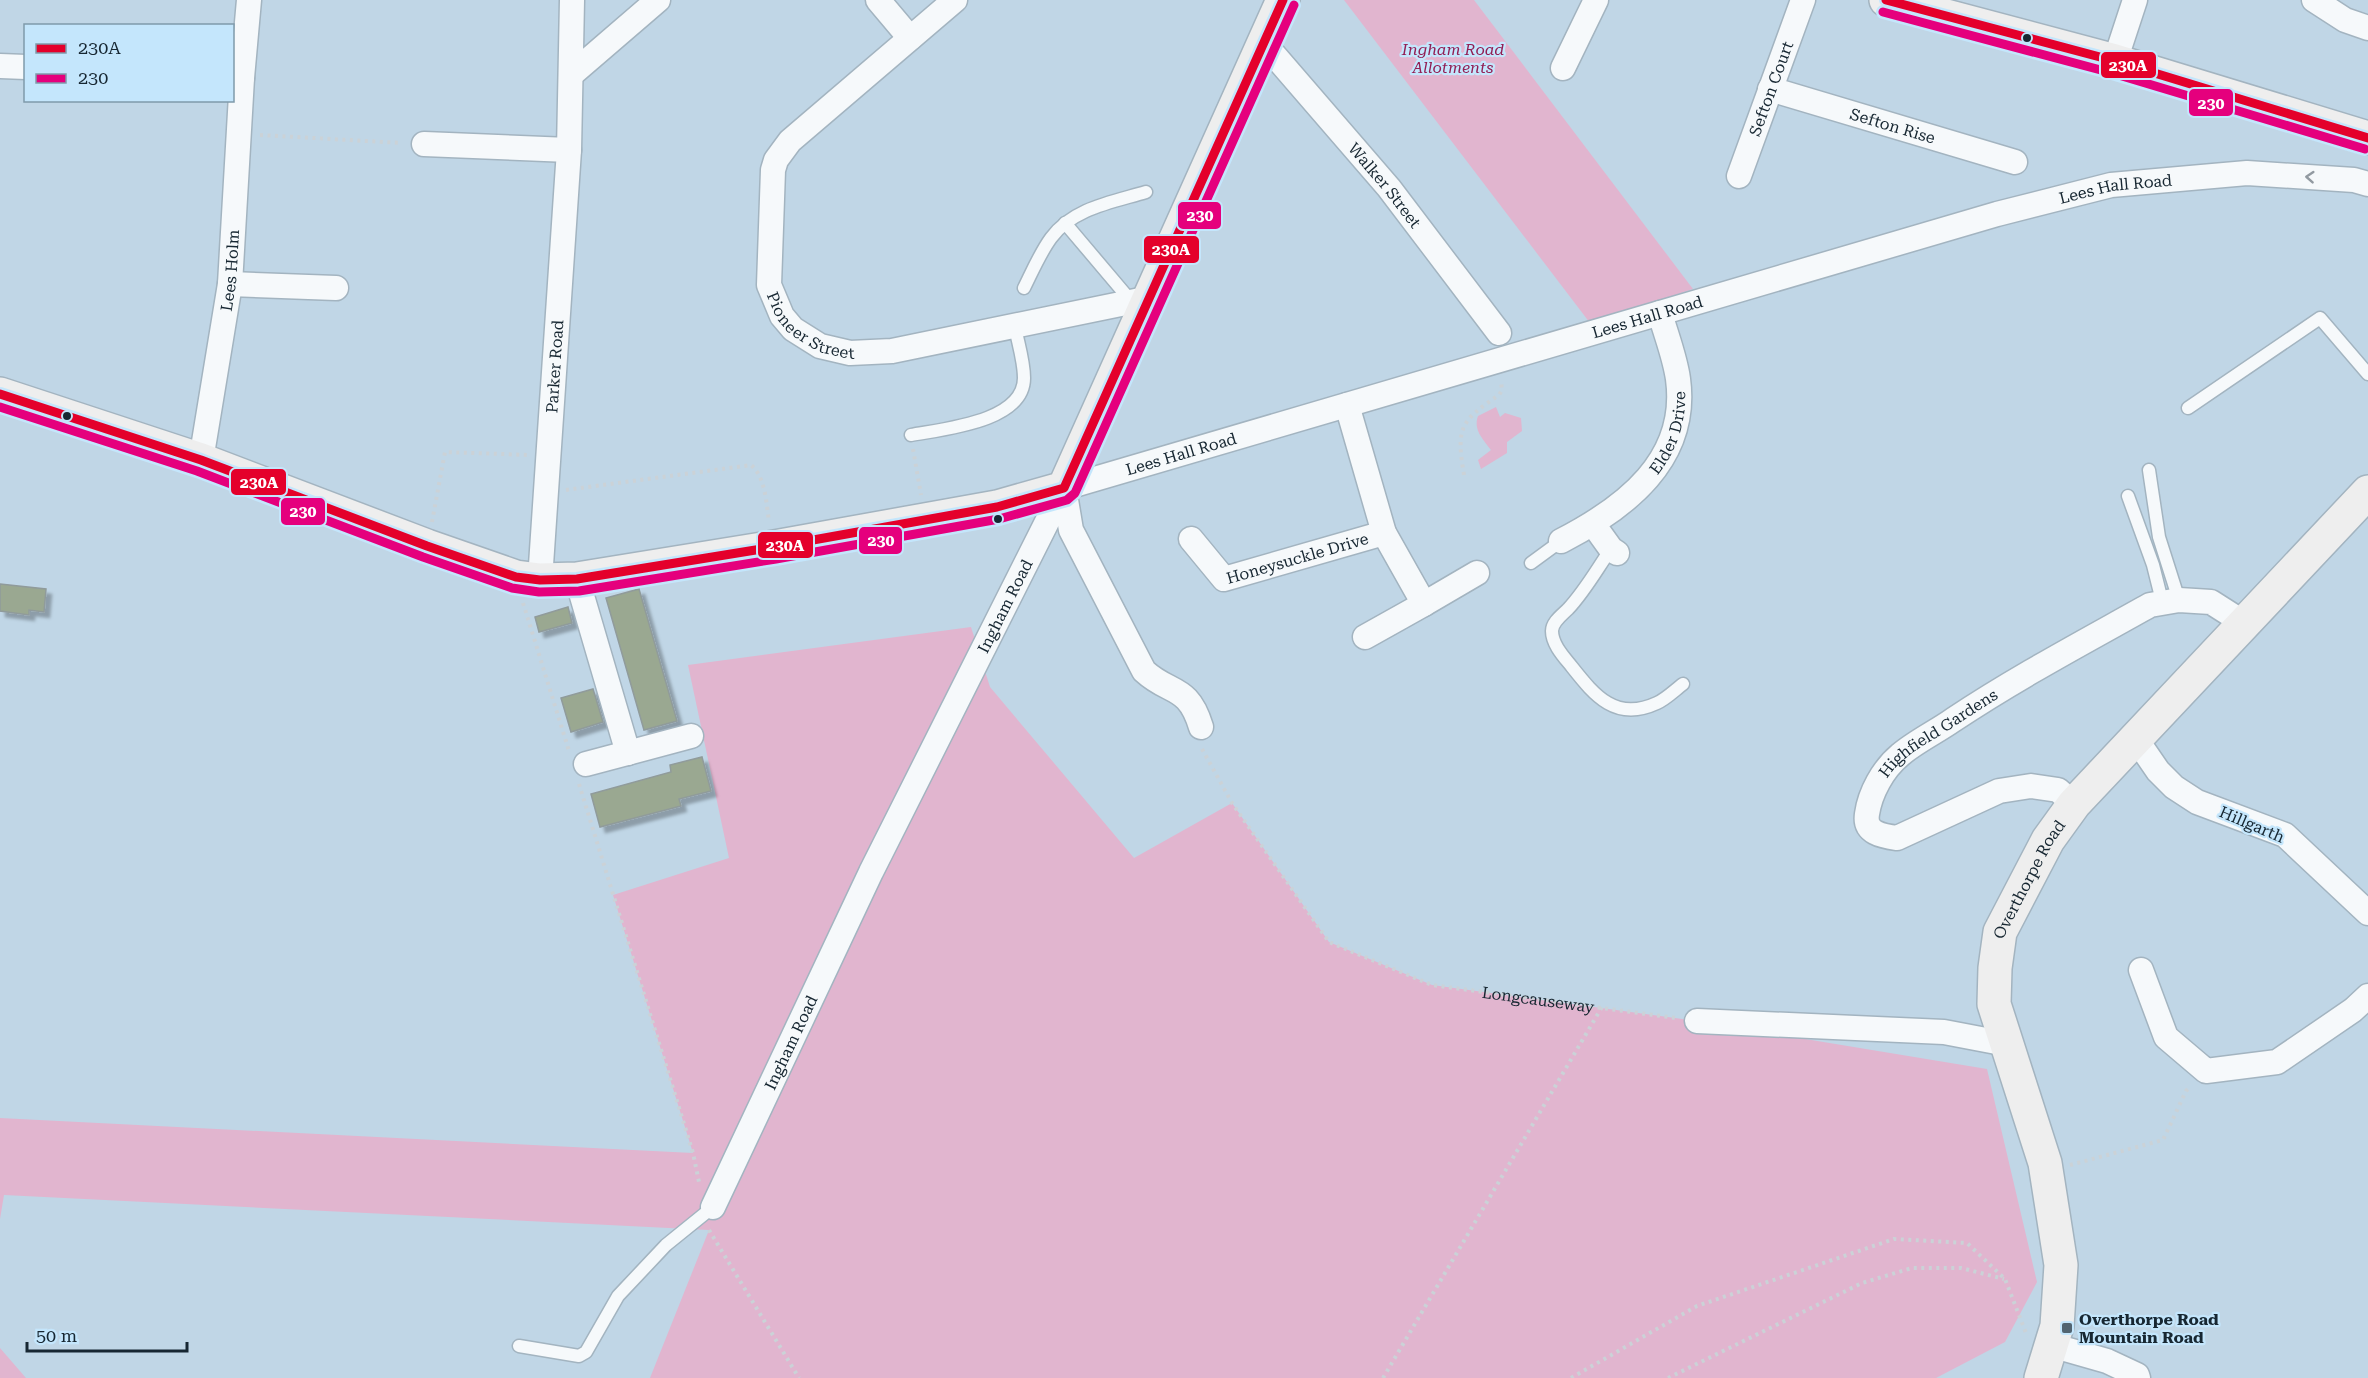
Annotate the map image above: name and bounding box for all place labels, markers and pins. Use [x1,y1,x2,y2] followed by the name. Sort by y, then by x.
[2021,32,2033,44] unlabelled marker
[61,410,73,422] unlabelled marker
[992,513,1004,525] unlabelled marker
[2079,1310,2219,1347] place label: Overthorpe Road Mountain Road
[2060,1321,2074,1335] marker: Overthorpe Road Mountain Road

